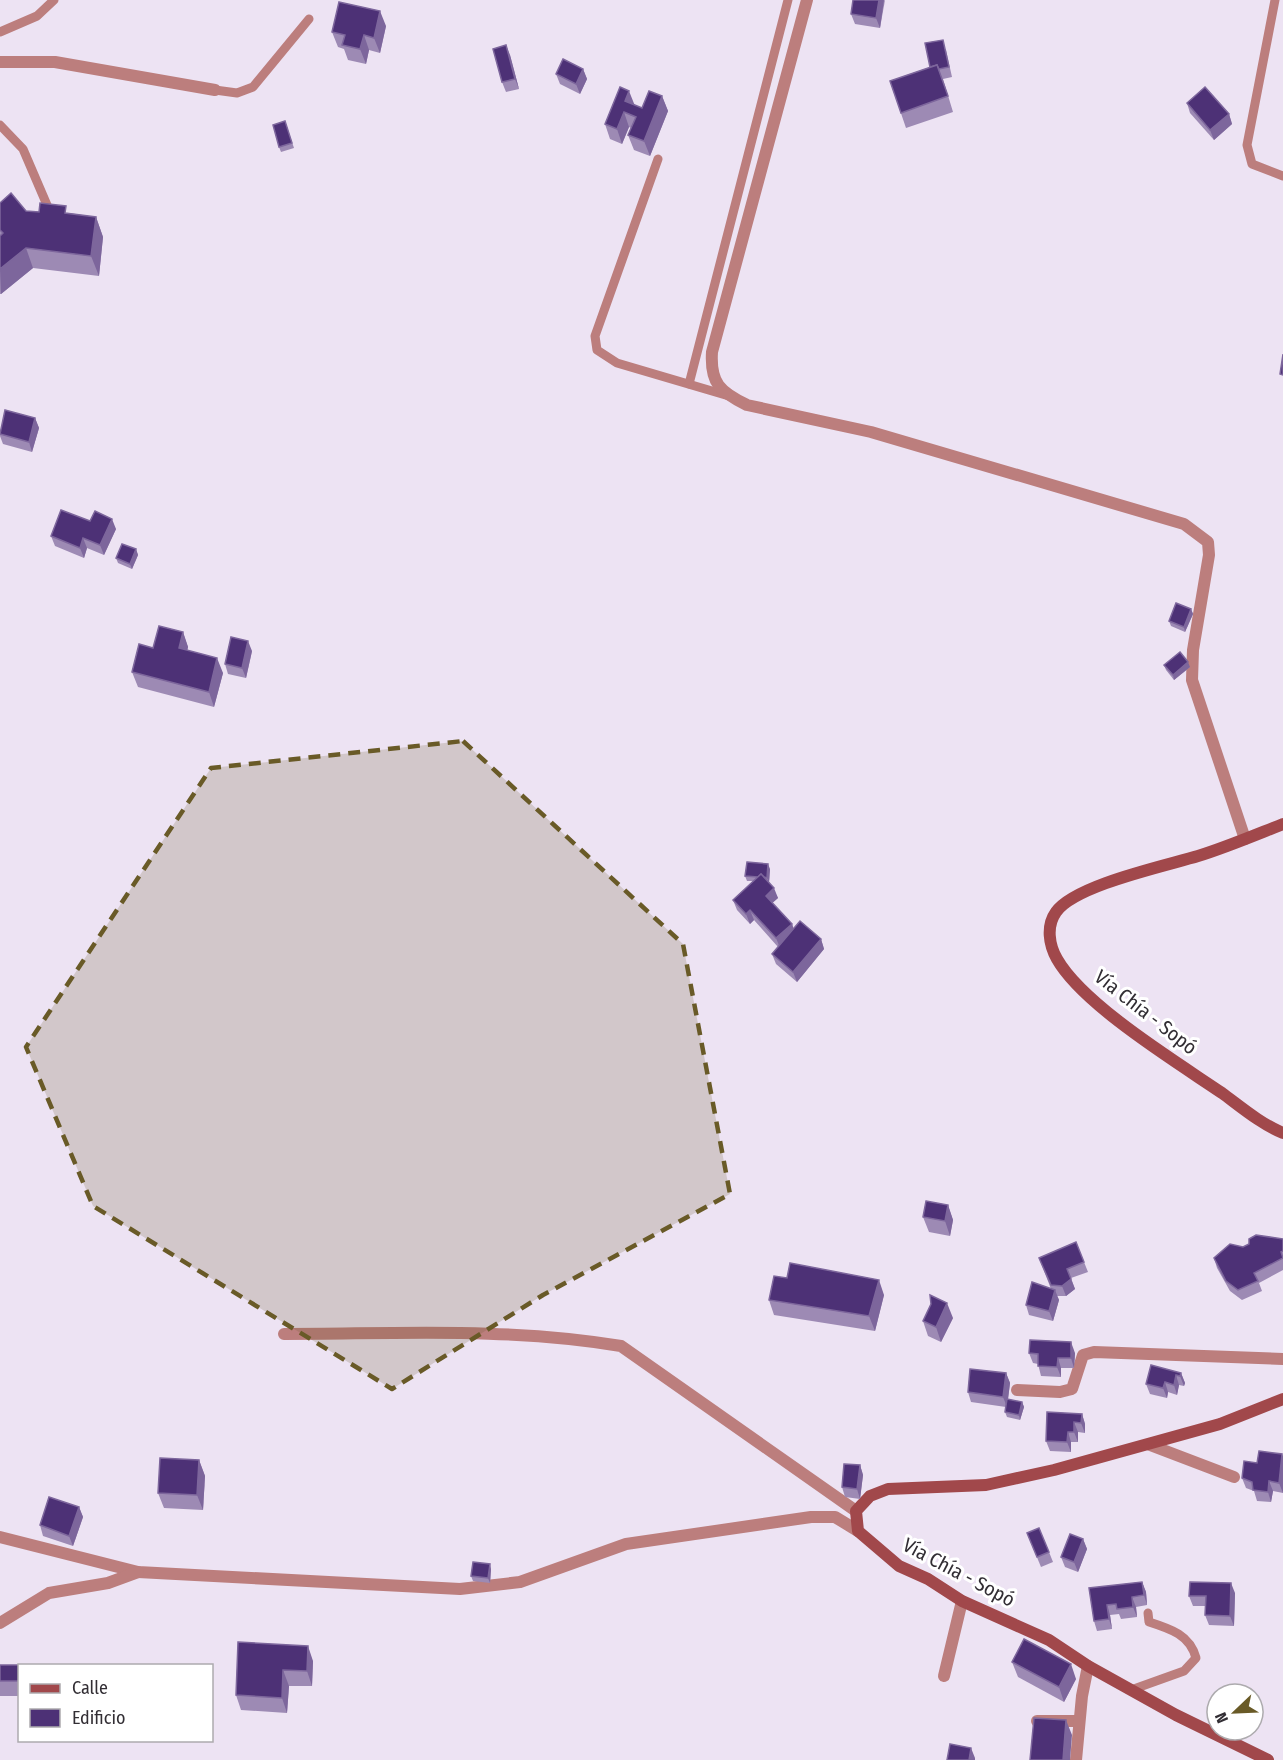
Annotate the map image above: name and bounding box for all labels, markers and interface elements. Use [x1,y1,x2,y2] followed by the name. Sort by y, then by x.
[1090,964,1202,1060] street label: Vía Chía - Sopó
[899,1532,1019,1612] street label: Vía Chía - Sopó
[18,1664,213,1742] legend
[72,1677,108,1699] text: Calle
[1205,1682,1265,1742] north arrow
[72,1707,125,1729] text: Edificio
[1211,1710,1232,1726] text: N

